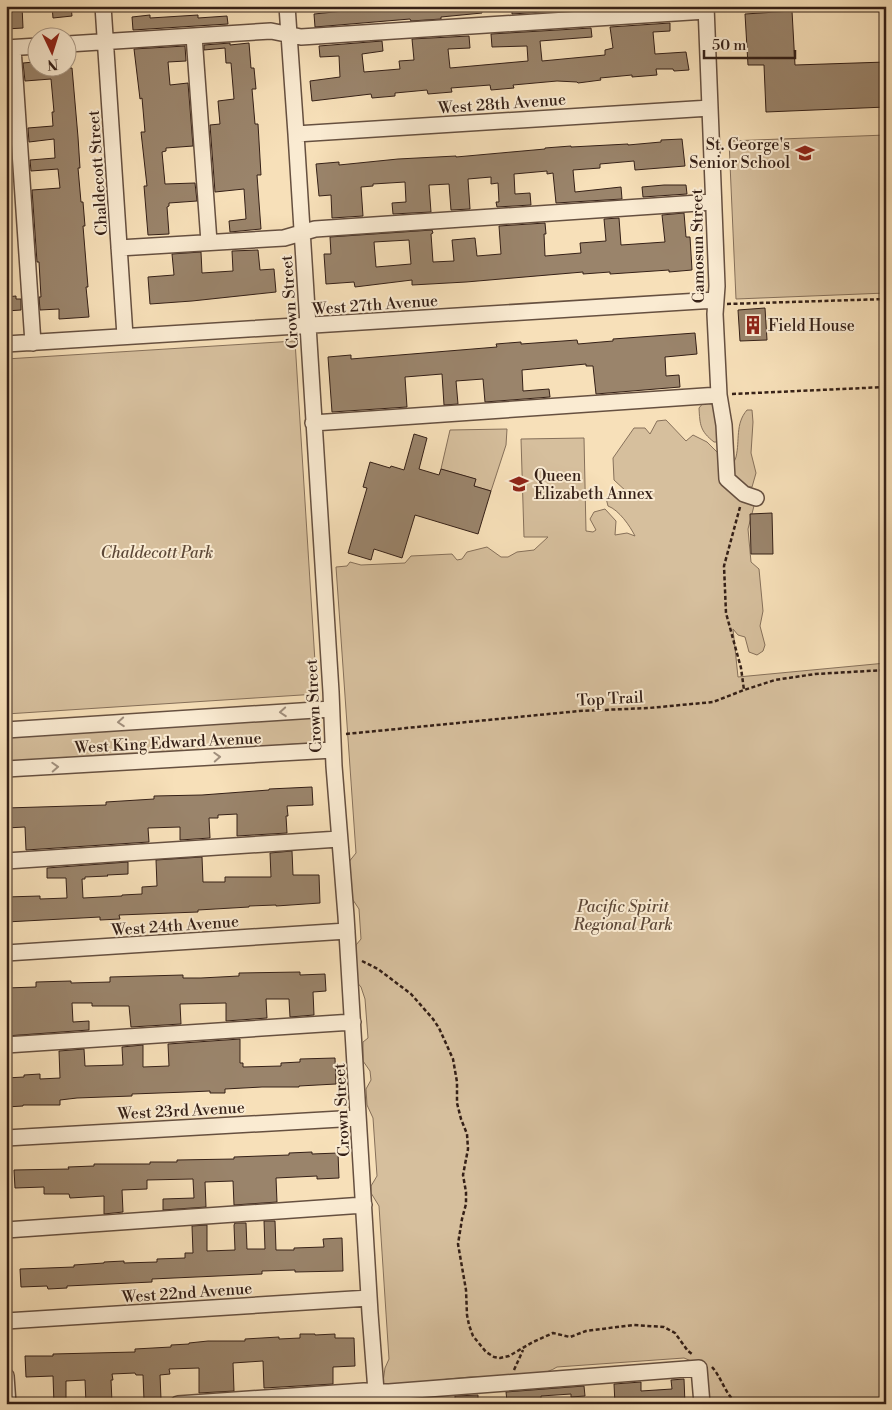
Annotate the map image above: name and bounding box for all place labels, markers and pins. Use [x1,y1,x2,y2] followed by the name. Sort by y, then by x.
[689,135,790,173] place label: St. George's Senior School
[794,142,816,164] school or university icon: St. George's Senior School
[742,314,764,336] building icon: Field House
[768,316,855,336] place label: Field House
[534,466,654,504] place label: Queen Elizabeth Annex
[508,473,530,495] school or university icon: Queen Elizabeth Annex

